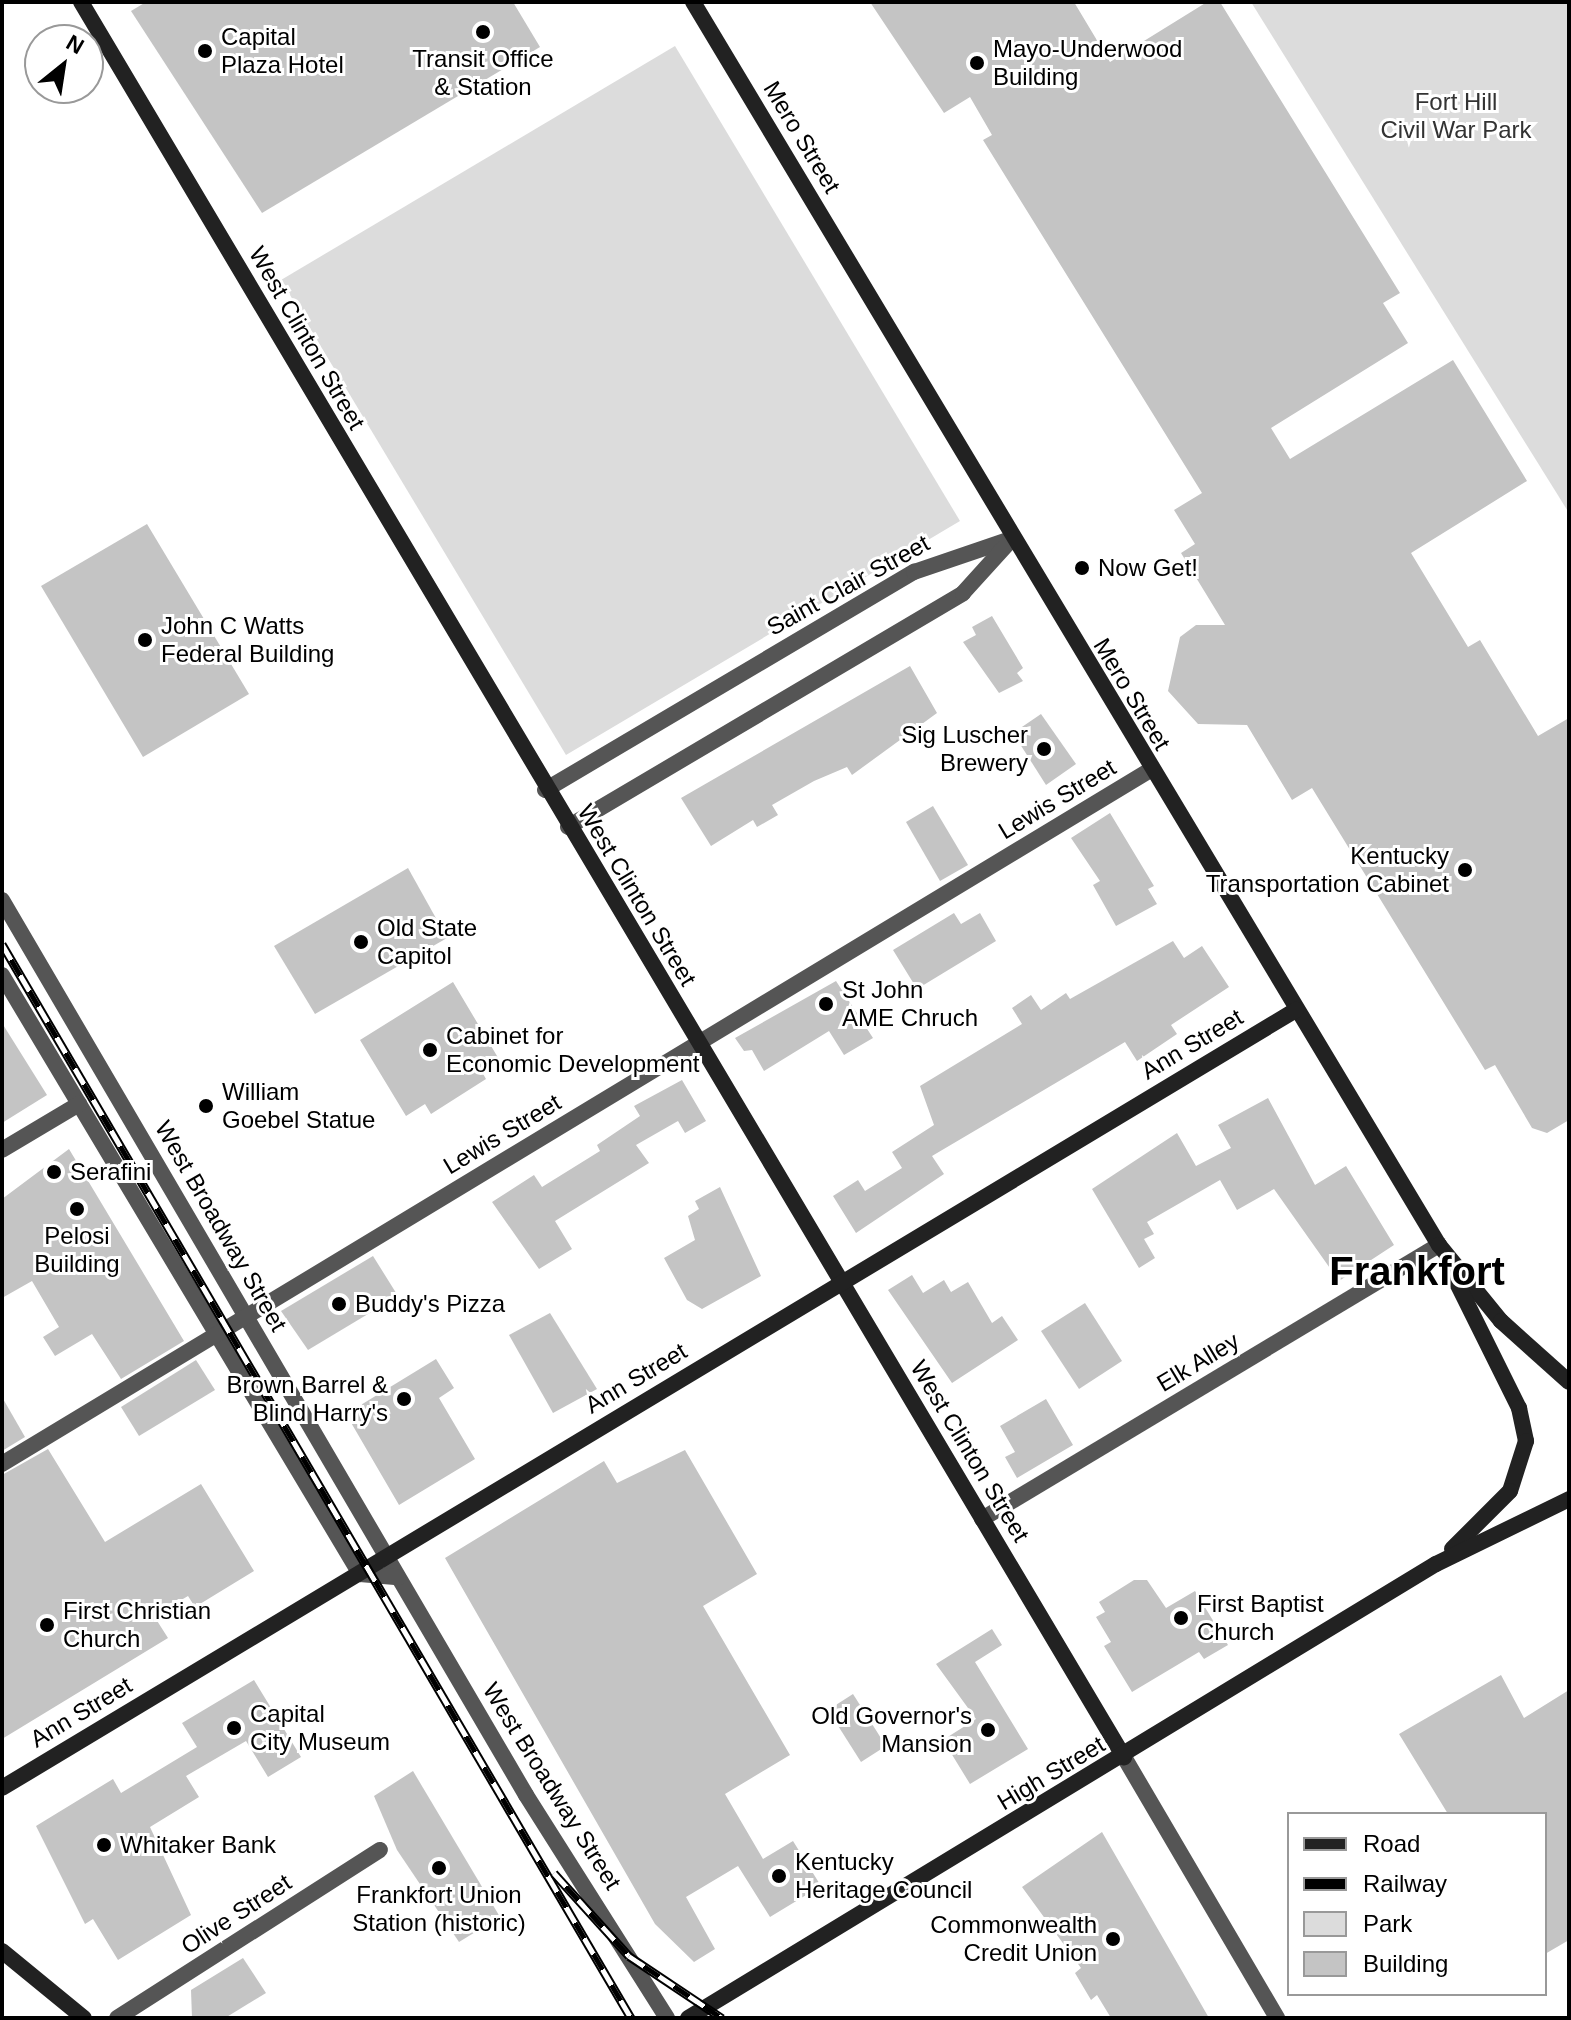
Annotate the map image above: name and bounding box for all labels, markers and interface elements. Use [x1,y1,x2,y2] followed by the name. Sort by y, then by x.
[221,23,344,79] place label: Capital Plaza Hotel
[474,23,492,41] marker: Transit Office & Station
[24,24,104,104] north arrow
[62,30,88,59] text: N
[993,35,1182,91] place label: Mayo-Underwood Building
[196,42,214,60] marker: Capital Plaza Hotel
[412,45,554,101] place label: Transit Office & Station
[968,54,986,72] marker: Mayo-Underwood Building
[757,76,847,198] street label: Mero Street
[1380,88,1532,144] park label: Fort Hill Civil War Park
[243,241,371,435] street label: West Clinton Street
[762,528,934,642] street label: Saint Clair Street
[1098,554,1198,582] place label: Now Get!
[1073,559,1091,577] marker: Now Get!
[161,612,334,668] place label: John C Watts Federal Building
[136,631,154,649] marker: John C Watts Federal Building
[1087,633,1177,755] street label: Mero Street
[901,721,1028,777] place label: Sig Luscher Brewery
[1035,740,1053,758] marker: Sig Luscher Brewery
[993,753,1121,845] street label: Lewis Street
[572,799,702,991] street label: West Clinton Street
[1206,842,1449,898] place label: Kentucky Transportation Cabinet
[1456,861,1474,879] marker: Kentucky Transportation Cabinet
[377,914,477,970] place label: Old State Capitol
[352,933,370,951] marker: Old State Capitol
[842,976,978,1032] place label: St John AME Chruch
[817,995,835,1013] marker: St John AME Chruch
[1136,1002,1248,1086] street label: Ann Street
[446,1022,699,1078] place label: Cabinet for Economic Development
[421,1041,439,1059] marker: Cabinet for Economic Development
[222,1078,375,1134] place label: William Goebel Statue
[438,1088,566,1180] street label: Lewis Street
[197,1097,215,1115] marker: William Goebel Statue
[149,1116,293,1336] street label: West Broadway Street
[70,1158,151,1186] place label: Serafini
[45,1163,63,1181] marker: Serafini
[68,1200,86,1218] marker: Pelosi Building
[34,1222,120,1278] place label: Pelosi Building
[1329,1247,1505,1295] district label: Frankfort
[355,1290,505,1318] place label: Buddy's Pizza
[330,1295,348,1313] marker: Buddy's Pizza
[1151,1326,1245,1398] street label: Elk Alley
[580,1336,692,1420] street label: Ann Street
[905,1355,1035,1547] street label: West Clinton Street
[227,1371,388,1427] place label: Brown Barrel & Blind Harry's
[395,1390,413,1408] marker: Brown Barrel & Blind Harry's
[1197,1590,1324,1646] place label: First Baptist Church
[63,1597,211,1653] place label: First Christian Church
[1172,1609,1190,1627] marker: First Baptist Church
[38,1616,56,1634] marker: First Christian Church
[25,1670,137,1754] street label: Ann Street
[477,1677,627,1895] street label: West Broadway Street
[250,1700,390,1756] place label: Capital City Museum
[811,1702,972,1758] place label: Old Governor's Mansion
[225,1719,243,1737] marker: Capital City Museum
[979,1721,997,1739] marker: Old Governor's Mansion
[992,1730,1110,1816] street label: High Street
[1287,1812,1547,1996] legend
[1363,1830,1420,1857] text: Road
[120,1831,276,1859] place label: Whitaker Bank
[95,1836,113,1854] marker: Whitaker Bank
[795,1848,972,1904] place label: Kentucky Heritage Council
[430,1859,448,1877] marker: Frankfort Union Station (historic)
[770,1867,788,1885] marker: Kentucky Heritage Council
[176,1868,296,1960] street label: Olive Street
[1363,1870,1447,1897] text: Railway
[352,1881,526,1937] place label: Frankfort Union Station (historic)
[1363,1910,1412,1937] text: Park
[930,1911,1097,1967] place label: Commonwealth Credit Union
[1104,1930,1122,1948] marker: Commonwealth Credit Union
[1363,1950,1448,1977] text: Building

